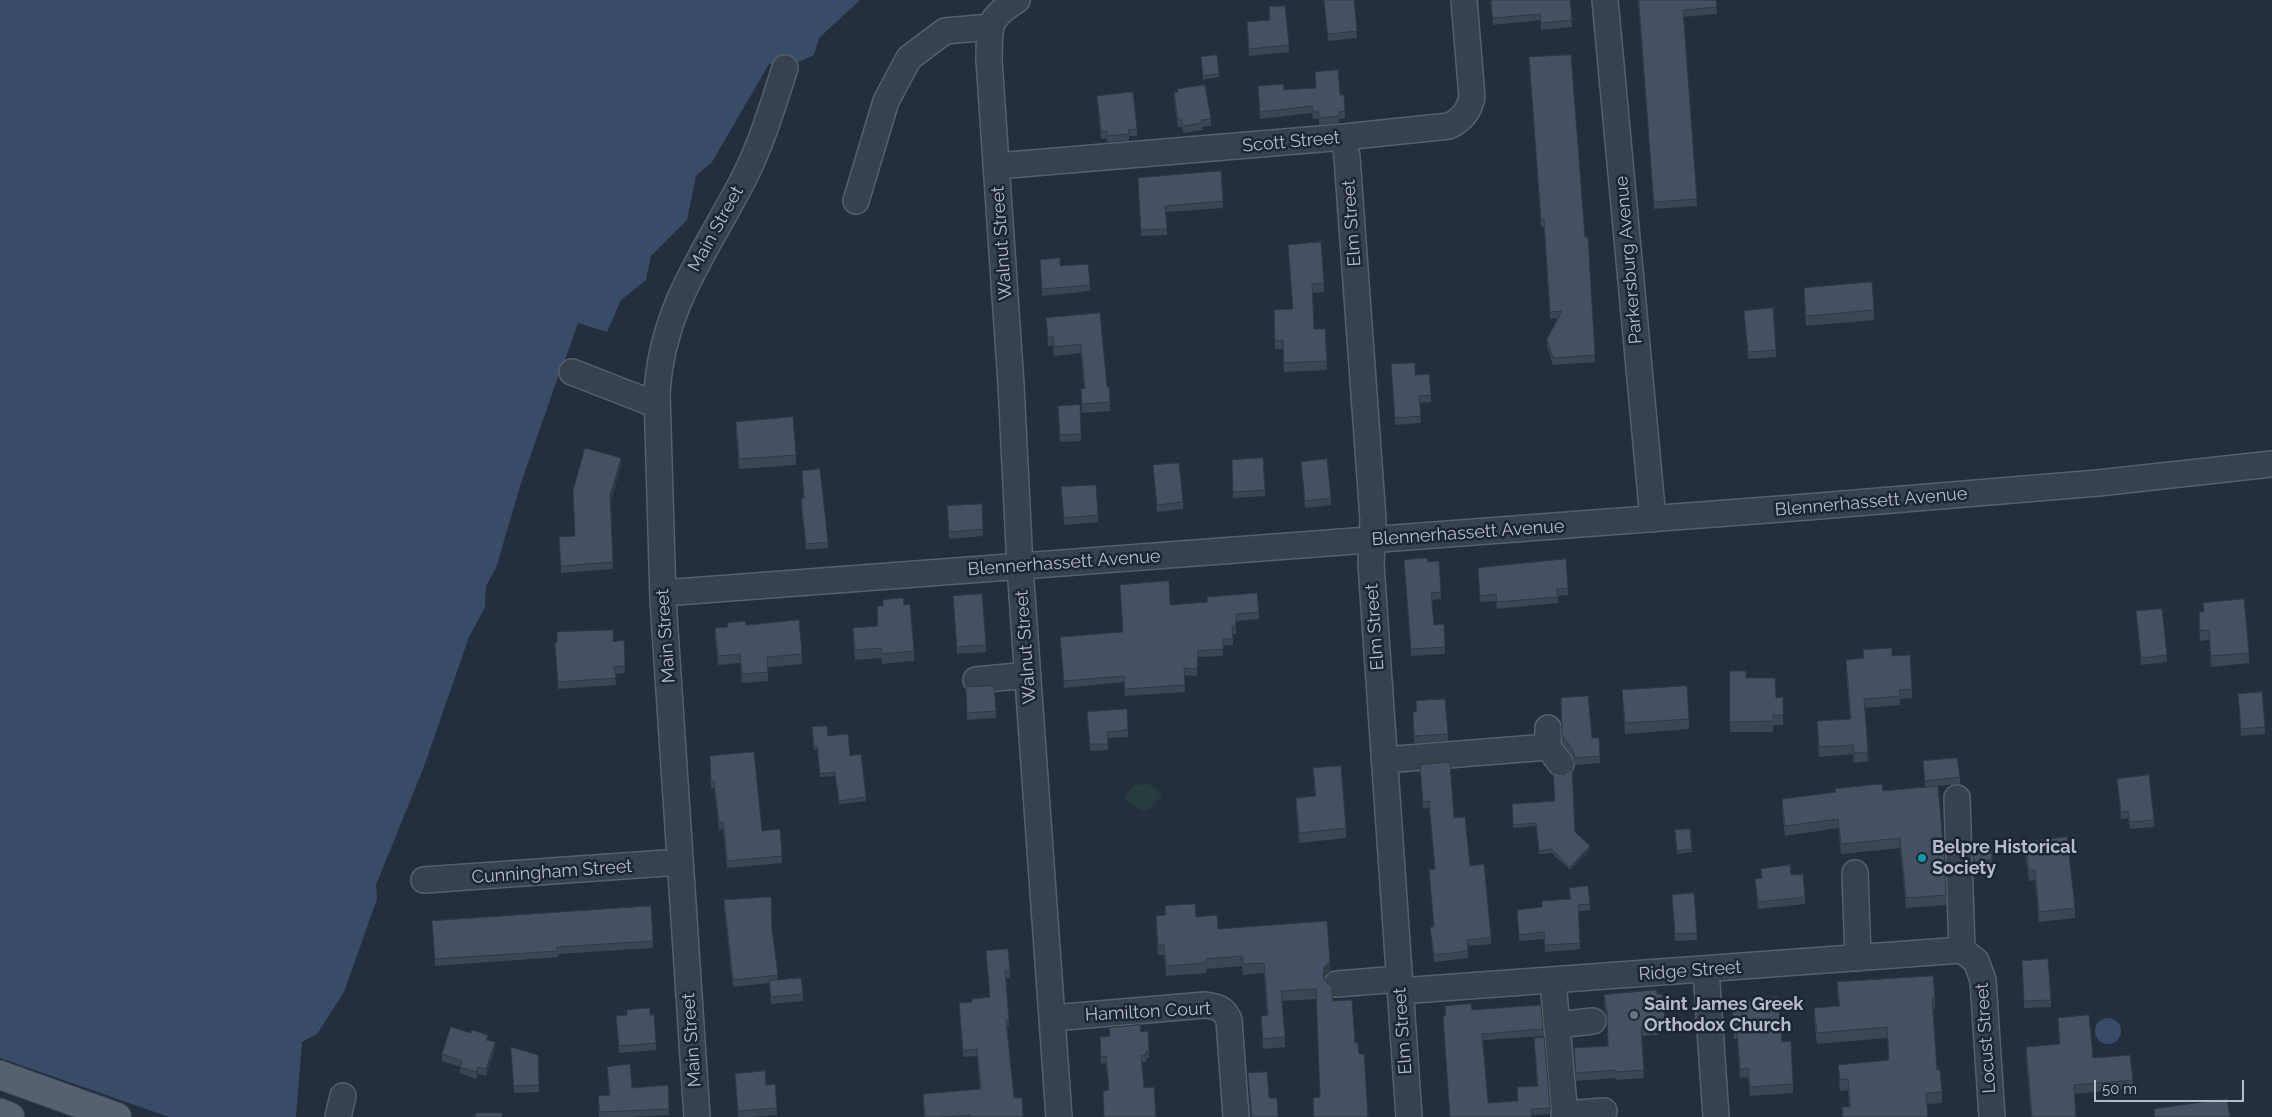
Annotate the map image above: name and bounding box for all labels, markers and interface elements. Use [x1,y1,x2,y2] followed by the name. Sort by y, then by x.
[1241,127,1341,157] street label: Scott Street
[1611,175,1647,345] street label: Parkersburg Avenue
[1338,179,1366,267] street label: Elm Street
[684,182,748,276] street label: Main Street
[987,185,1017,301] street label: Walnut Street
[1774,483,1968,521] street label: Blennerhassett Avenue
[1371,515,1565,551] street label: Blennerhassett Avenue
[967,545,1161,581] street label: Blennerhassett Avenue
[1361,583,1389,671] street label: Elm Street
[652,588,680,684] street label: Main Street
[1011,589,1041,705] street label: Walnut Street
[1932,837,2076,880] place label: Belpre Historical Society
[1916,852,1928,864] marker: Belpre Historical Society
[471,856,633,888] street label: Cunningham Street
[1638,957,1742,985] street label: Ridge Street
[1971,982,2001,1094] street label: Locust Street
[1389,987,1417,1075] street label: Elm Street
[678,992,706,1088] street label: Main Street
[1644,994,1803,1036] place label: Saint James Greek Orthodox Church
[1084,998,1212,1026] street label: Hamilton Court
[1628,1009,1640,1021] marker: Saint James Greek Orthodox Church
[2097,1070,2247,1102] scale bar
[2102,1080,2137,1098] text: 50 m

